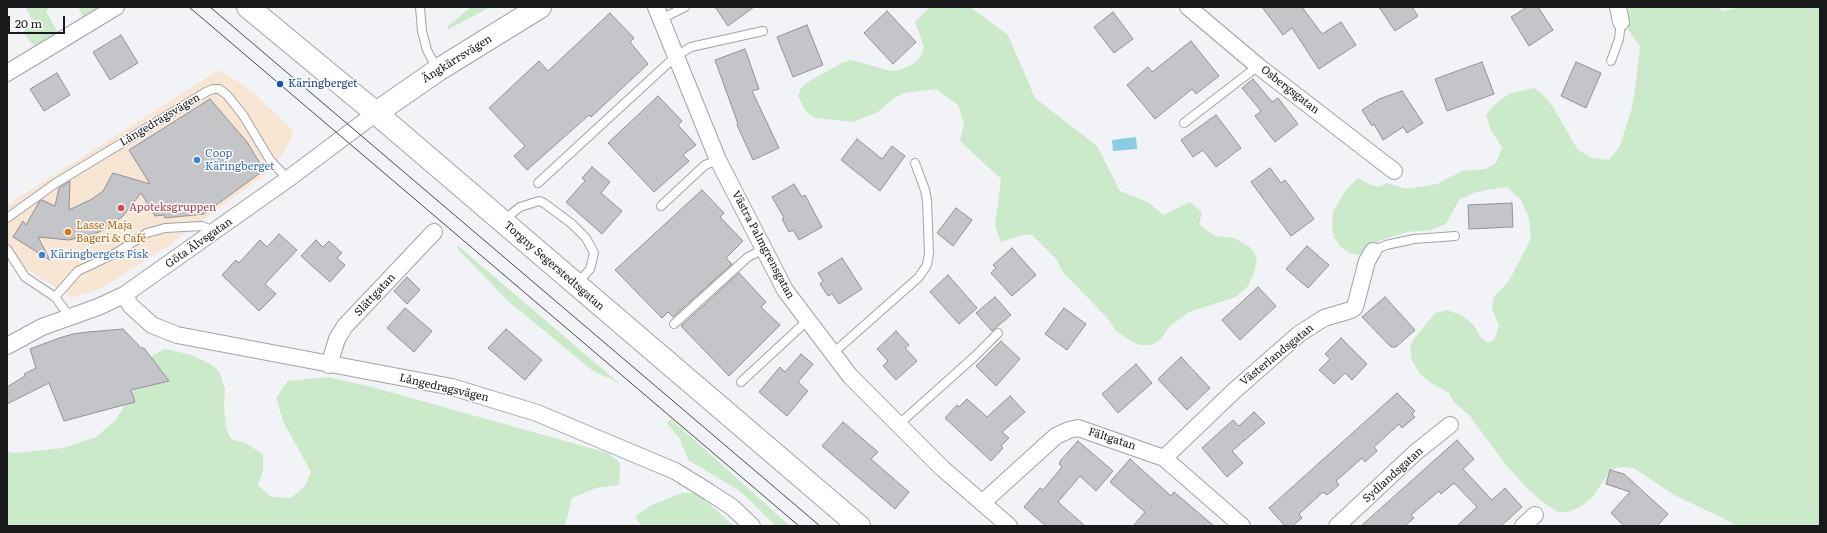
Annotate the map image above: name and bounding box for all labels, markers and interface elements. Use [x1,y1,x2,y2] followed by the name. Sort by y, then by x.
[10,8,67,34] scale bar
[15,14,42,32] text: 20 m
[420,32,494,86] street label: Ängkärrsvägen
[1258,63,1322,117] street label: Osbergsgatan
[288,77,357,91] place label: Käringberget
[275,79,285,89] marker: Käringberget
[117,91,203,149] street label: Långedragsvägen
[205,147,274,173] place label: Coop Käringberget
[192,155,202,165] marker: Coop Käringberget
[729,189,797,301] street label: Västra Palmgrensgatan
[129,201,216,215] place label: Apoteksgruppen
[116,203,126,213] marker: Apoteksgruppen
[163,215,235,271] street label: Göta Älvsgatan
[76,219,146,245] place label: Lasse Maja Bageri & Café
[501,219,607,313] street label: Torgny Segerstedtsgatan
[63,227,73,237] marker: Lasse Maja Bageri & Café
[50,248,148,262] place label: Käringbergets Fisk
[37,250,47,260] marker: Käringbergets Fisk
[352,271,398,319] street label: Slättgatan
[1238,321,1316,389] street label: Västerlandsgatan
[398,371,490,405] street label: Långedragsvägen
[1087,425,1137,453] street label: Fältgatan
[1360,444,1426,506] street label: Sydlandsgatan

